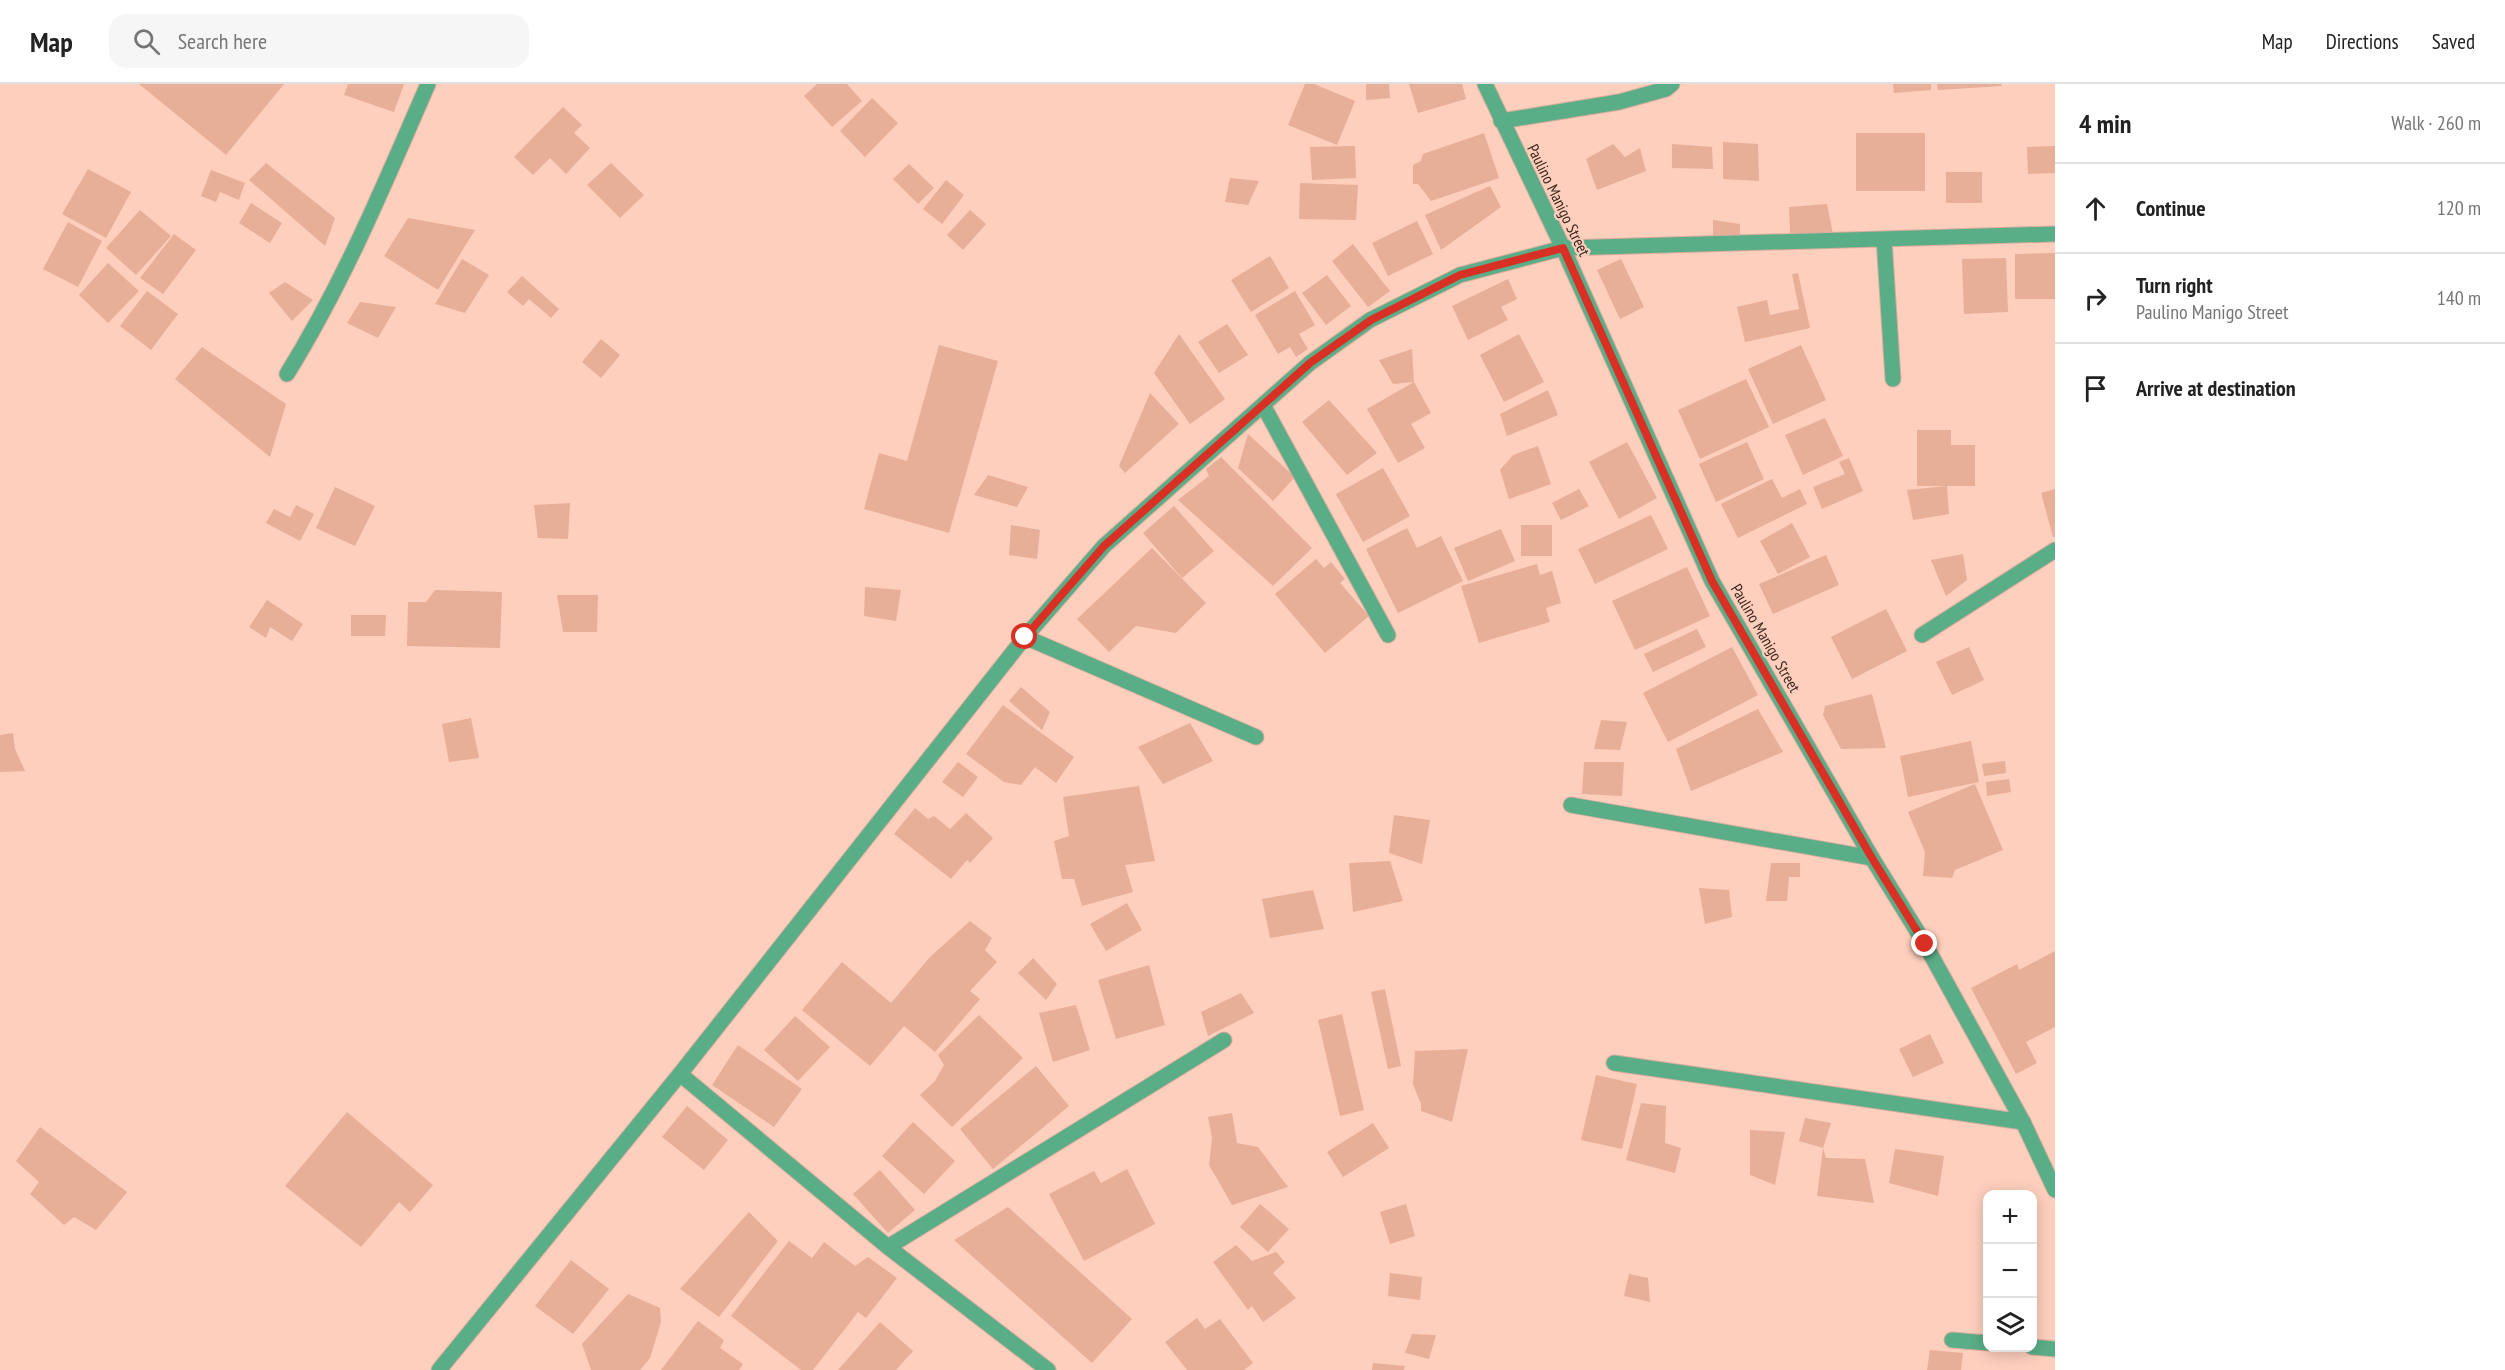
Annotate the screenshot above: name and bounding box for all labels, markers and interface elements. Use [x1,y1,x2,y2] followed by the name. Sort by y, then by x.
[109,14,529,68] search box
[30,23,73,60] text: Map
[130,25,163,58] icon: search
[178,27,267,55] text: Search here
[2262,28,2293,55] text: Map
[2326,28,2399,55] text: Directions
[2432,28,2475,55] text: Saved
[2079,107,2132,140] text: 4 min
[2391,110,2481,136] text: Walk · 260 m
[1523,141,1595,260] street label: Paulino Manigo Street
[2079,192,2112,225] icon: ahead
[2136,194,2206,222] text: Continue
[2437,195,2481,221] text: 120 m
[2136,271,2213,299] text: Turn right
[2079,282,2112,315] icon: right
[2437,285,2481,311] text: 140 m
[2136,299,2289,325] text: Paulino Manigo Street
[2079,372,2112,405] icon: arrive
[2136,374,2296,402] text: Arrive at destination
[1727,580,1805,696] street label: Paulino Manigo Street
[1011,623,1037,649] route start
[1911,930,1937,956] route end
[1983,1190,2037,1352] map controls
[1983,1190,2037,1244] button: +
[1983,1244,2037,1298] button: −
[1983,1298,2037,1352] button: layers

